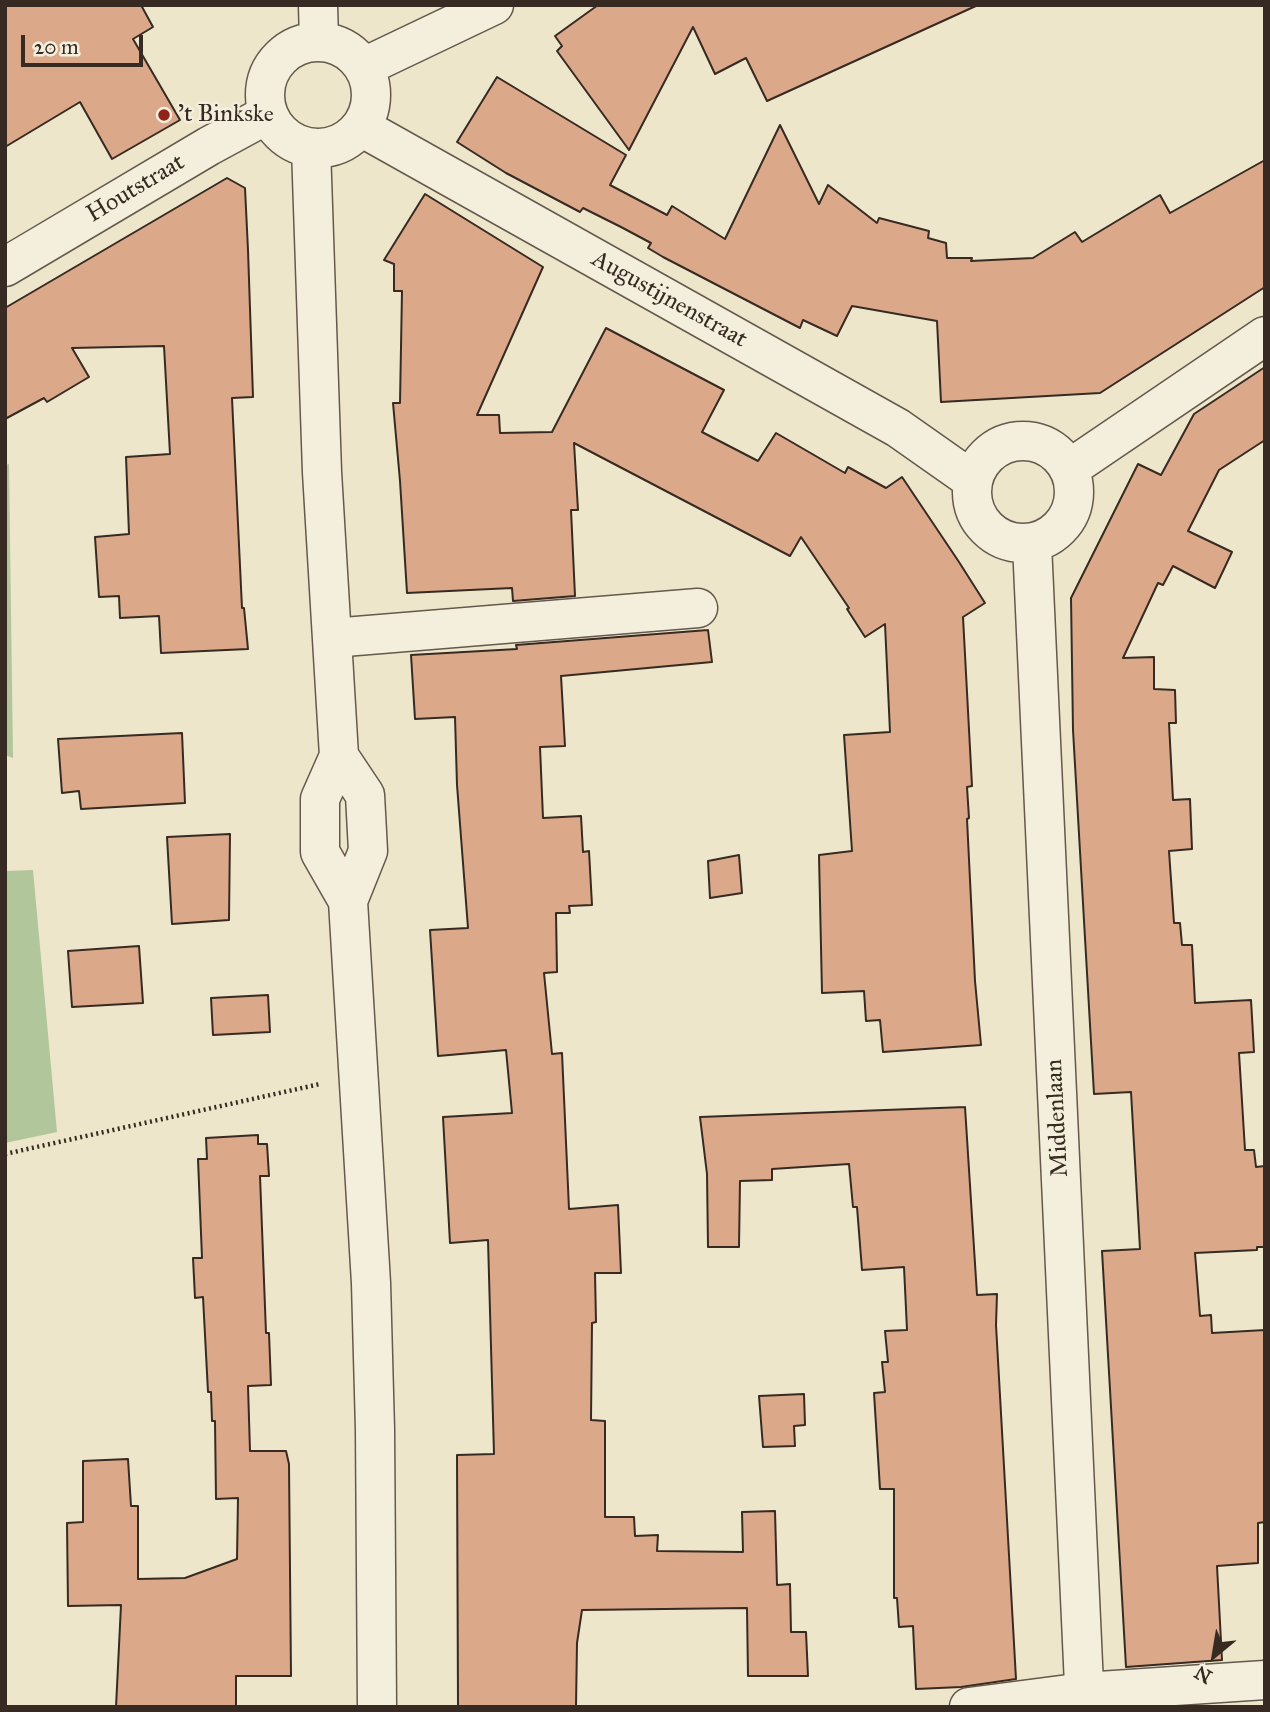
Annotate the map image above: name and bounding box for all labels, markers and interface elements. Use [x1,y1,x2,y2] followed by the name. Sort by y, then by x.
[24,21,147,65] scale bar
[34,34,79,60] text: 20 m
[178,101,274,129] place label: 't Binkske
[156,107,172,123] marker: 't Binkske
[82,149,190,229] street label: Houtstraat
[586,245,752,355] street label: Augustijnenstraat
[1041,1058,1075,1178] street label: Middenlaan
[1179,1621,1249,1691] north arrow
[1191,1661,1216,1689] text: N

